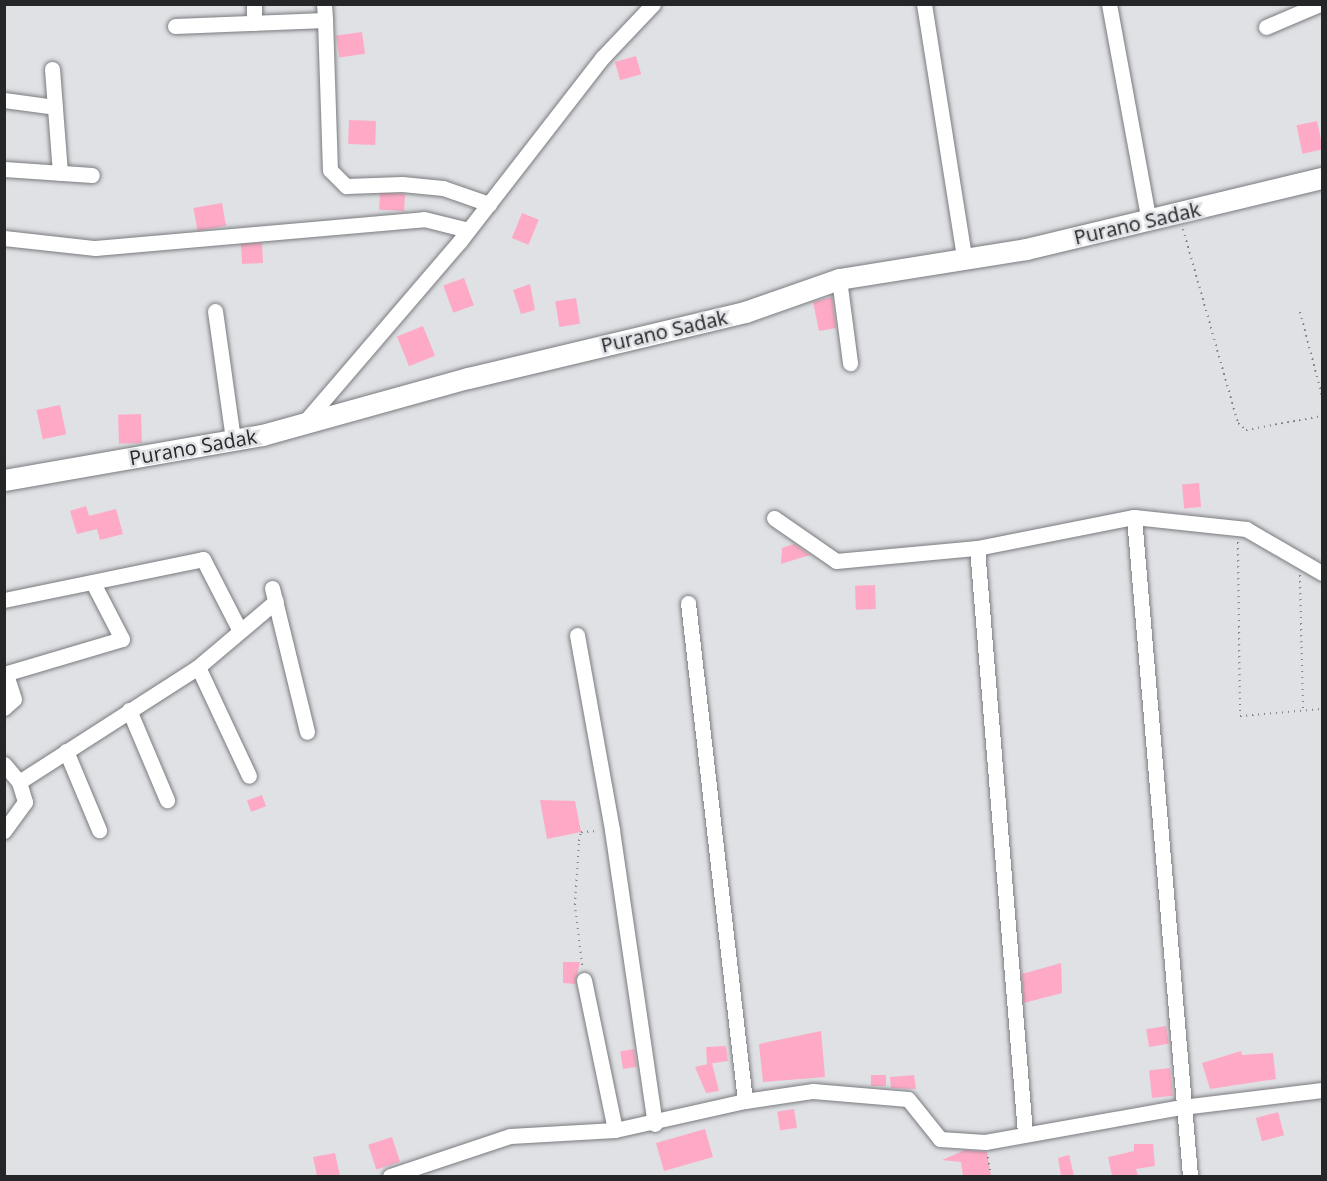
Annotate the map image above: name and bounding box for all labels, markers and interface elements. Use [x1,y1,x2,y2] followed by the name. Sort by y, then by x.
[1071,197,1203,249] street label: Purano Sadak
[598,305,730,357] street label: Purano Sadak
[127,424,259,470] street label: Purano Sadak

